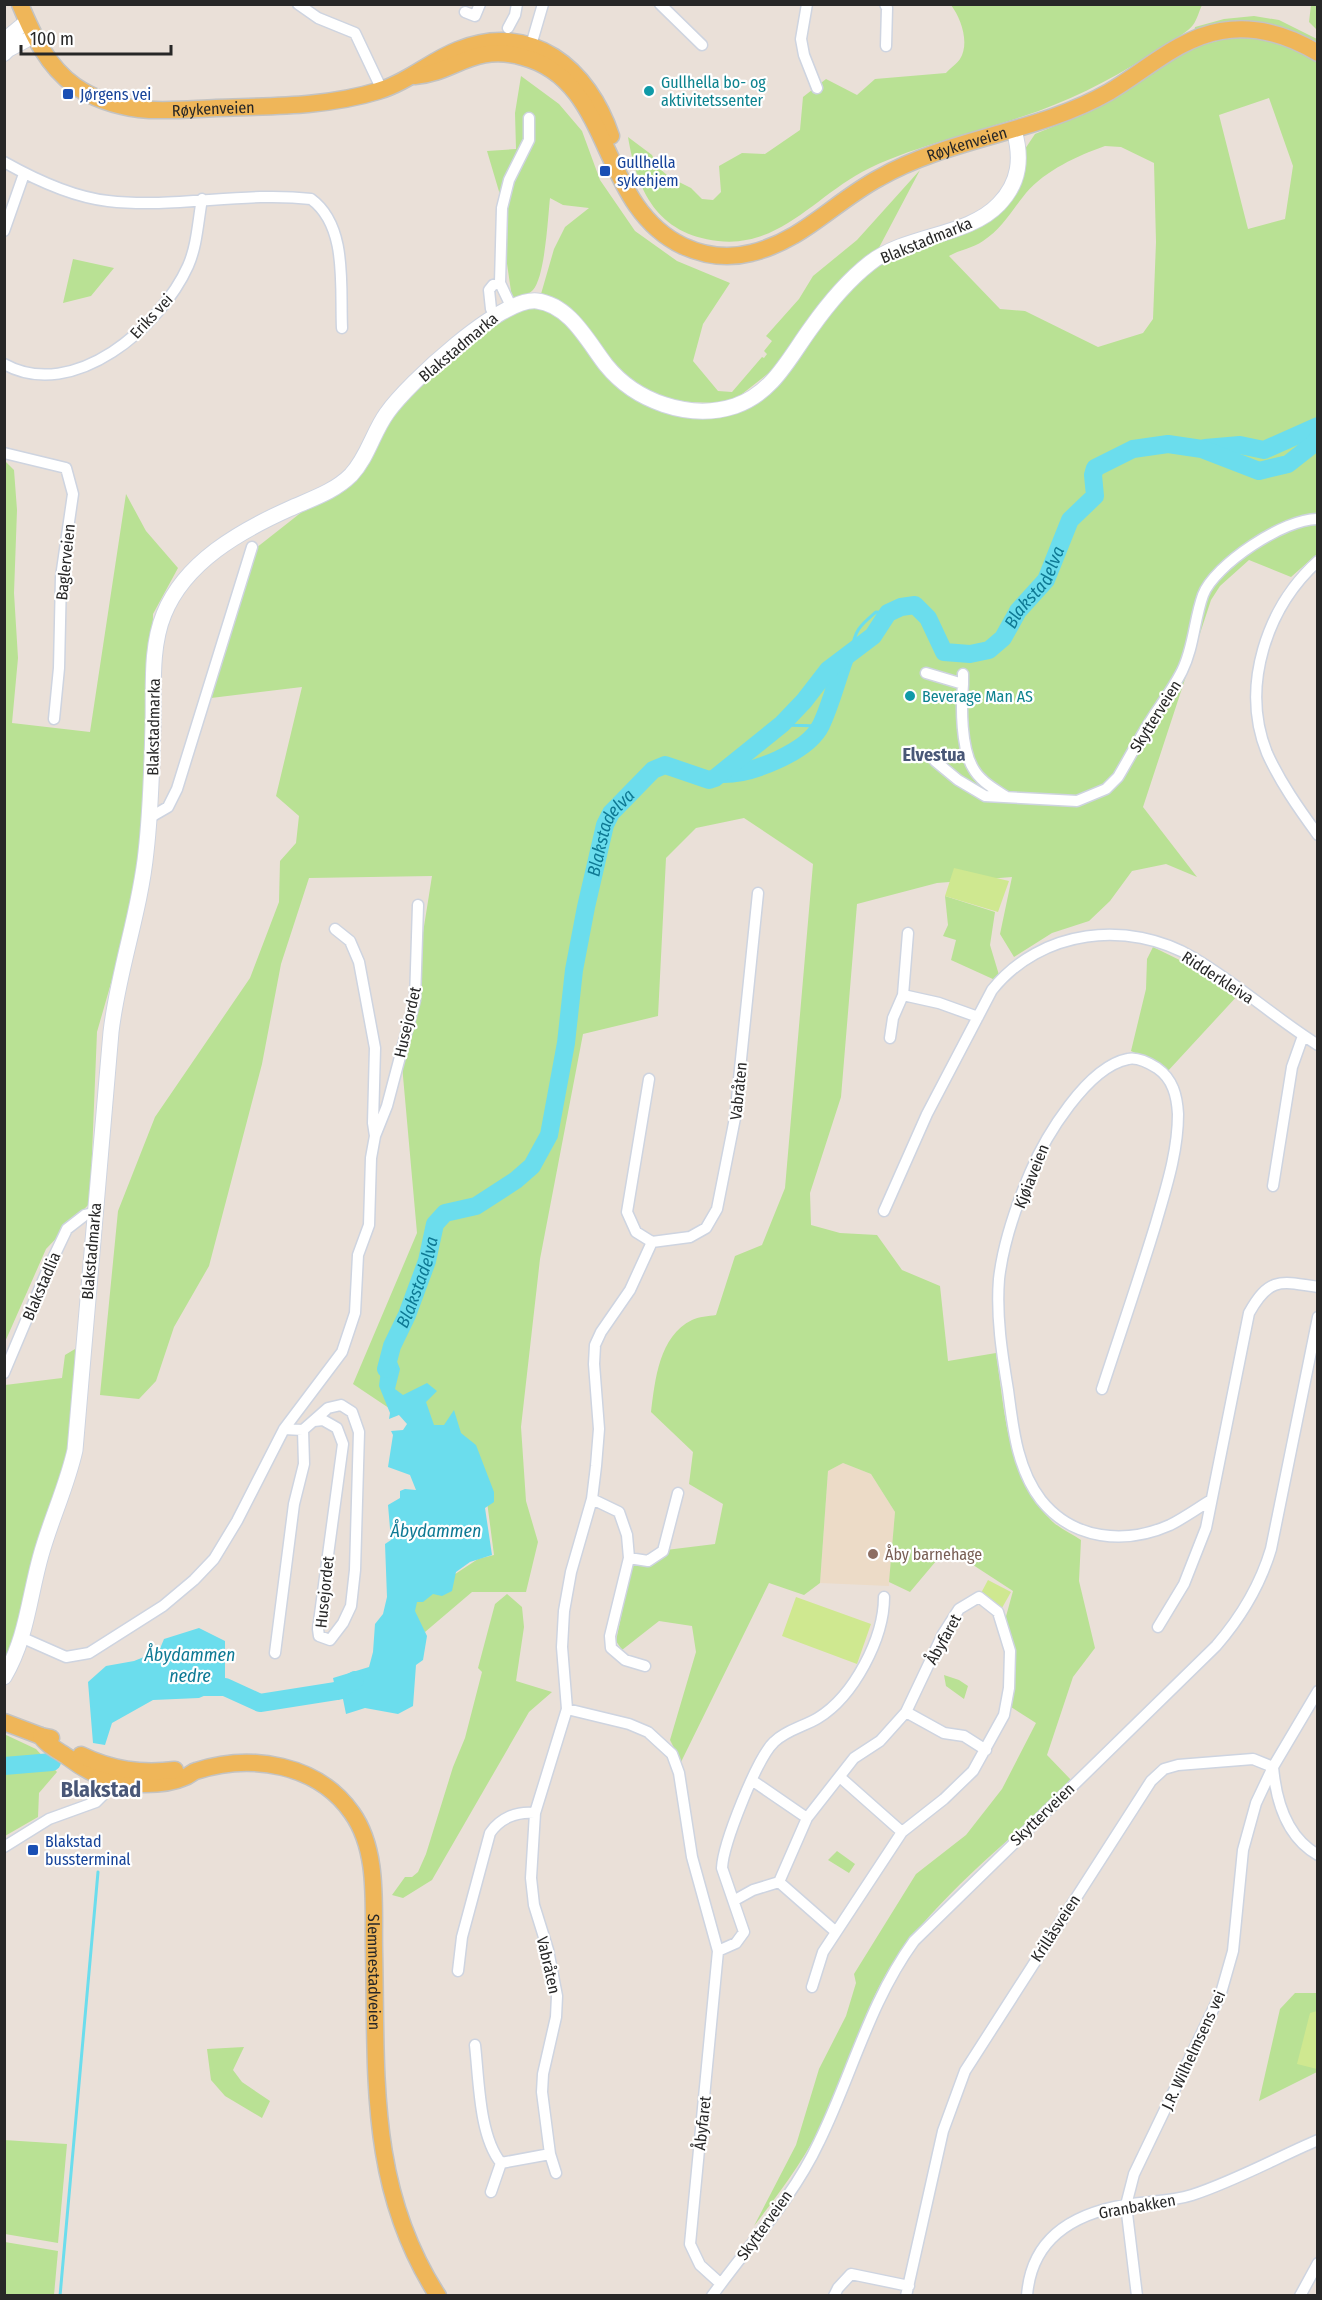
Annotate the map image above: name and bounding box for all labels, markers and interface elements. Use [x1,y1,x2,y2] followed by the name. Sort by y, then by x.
[21,18,171,56] scale bar
[30,28,74,50] text: 100 m
[661,73,766,110] place label: Gullhella bo- og aktivitetssenter
[642,84,656,98] marker: Gullhella bo- og aktivitetssenter
[80,85,151,104] place label: Jørgens vei
[61,87,75,101] marker: Jørgens vei
[172,98,255,120] street label: Røykenveien
[924,123,1009,165] street label: Røykenveien
[617,153,679,190] place label: Gullhella sykehjem
[598,164,612,178] marker: Gullhella sykehjem
[878,213,975,267] street label: Blakstadmarka
[126,290,177,343] street label: Eriks vei
[415,309,502,386] street label: Blakstadmarka
[52,523,79,601] street label: Baglerveien
[1000,543,1069,632] water label: Blakstadelva
[1126,677,1185,756] street label: Skytterveien
[143,678,164,776] street label: Blakstadmarka
[922,687,1033,706] place label: Beverage Man AS
[903,689,917,703] marker: Beverage Man AS
[902,744,966,766] district label: Elvestua
[582,784,639,879] water label: Blakstadelva
[1178,947,1257,1008] street label: Ridderkleiva
[390,984,425,1059] street label: Husejordet
[726,1061,751,1121] street label: Vabråten
[1010,1141,1053,1211] street label: Kjøiaveien
[78,1202,105,1300] street label: Blakstadmarka
[392,1234,443,1331] water label: Blakstadelva
[19,1249,64,1323] street label: Blakstadlia
[389,1519,482,1542] water label: Åbydammen
[885,1544,982,1564] place label: Åby barnehage
[866,1547,880,1561] marker: Åby barnehage
[311,1554,338,1629] street label: Husejordet
[921,1610,965,1668] street label: Åbyfaret
[143,1643,236,1687] water label: Åbydammen nedre
[61,1776,141,1803] district label: Blakstad
[1006,1779,1078,1850] street label: Skytterveien
[45,1832,131,1869] place label: Blakstad bussterminal
[26,1843,40,1857] marker: Blakstad bussterminal
[1027,1891,1084,1965] street label: Krillåsveien
[364,1914,384,2030] street label: Slemmestadveien
[533,1935,564,1996] street label: Vabråten
[1157,1988,1229,2113] street label: J.R. Wilhelmsens vei
[689,2094,715,2151] street label: Åbyfaret
[733,2187,796,2264] street label: Skytterveien
[1097,2190,1177,2223] street label: Granbakken

